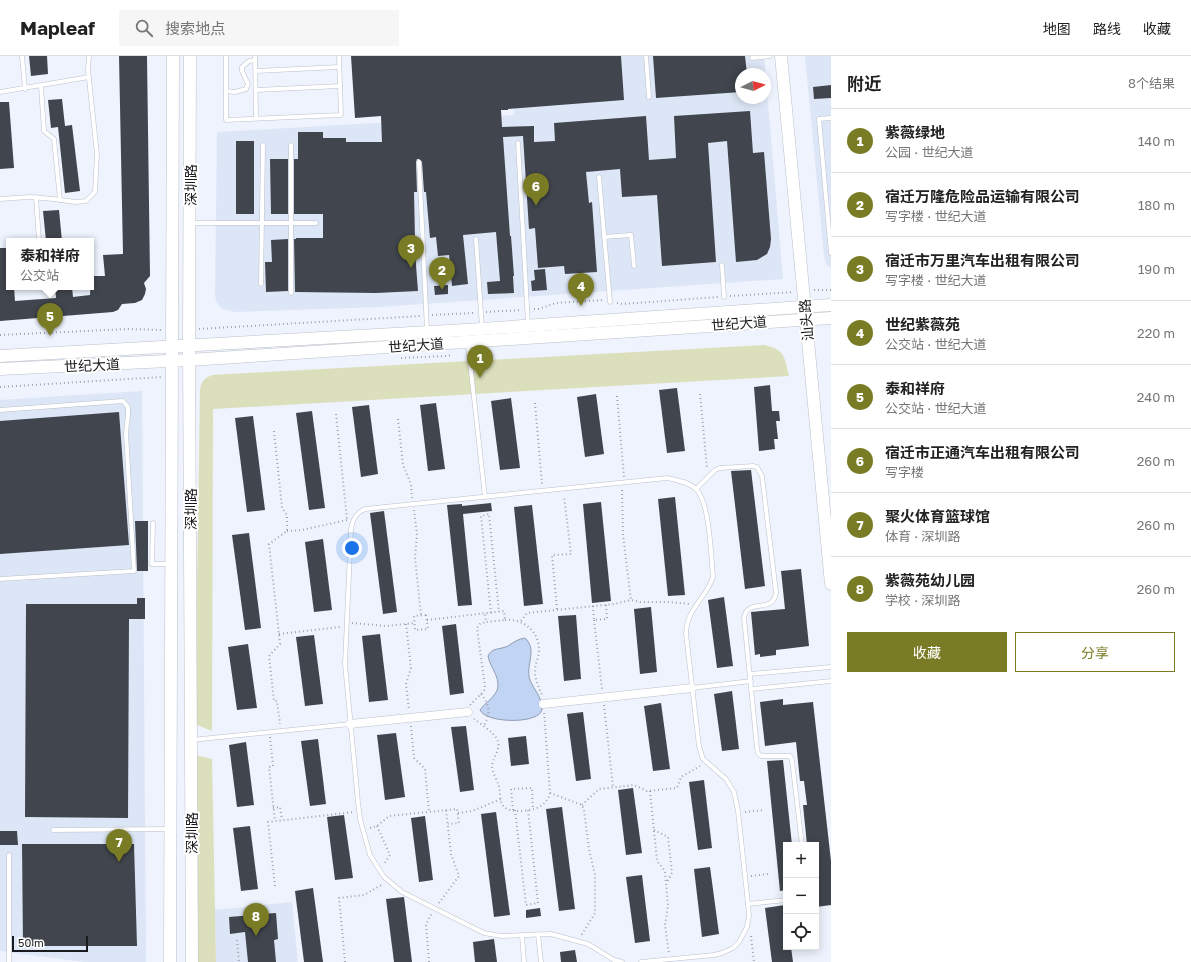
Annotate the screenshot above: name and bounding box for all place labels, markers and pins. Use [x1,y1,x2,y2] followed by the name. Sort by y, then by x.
[523,173,549,206] pin: 6
[398,235,424,268] pin: 3
[429,257,455,290] pin: 2
[568,273,594,306] pin: 4
[37,303,63,336] pin: 5
[467,345,493,378] pin: 1
[106,829,132,862] pin: 7
[243,903,269,936] pin: 8

